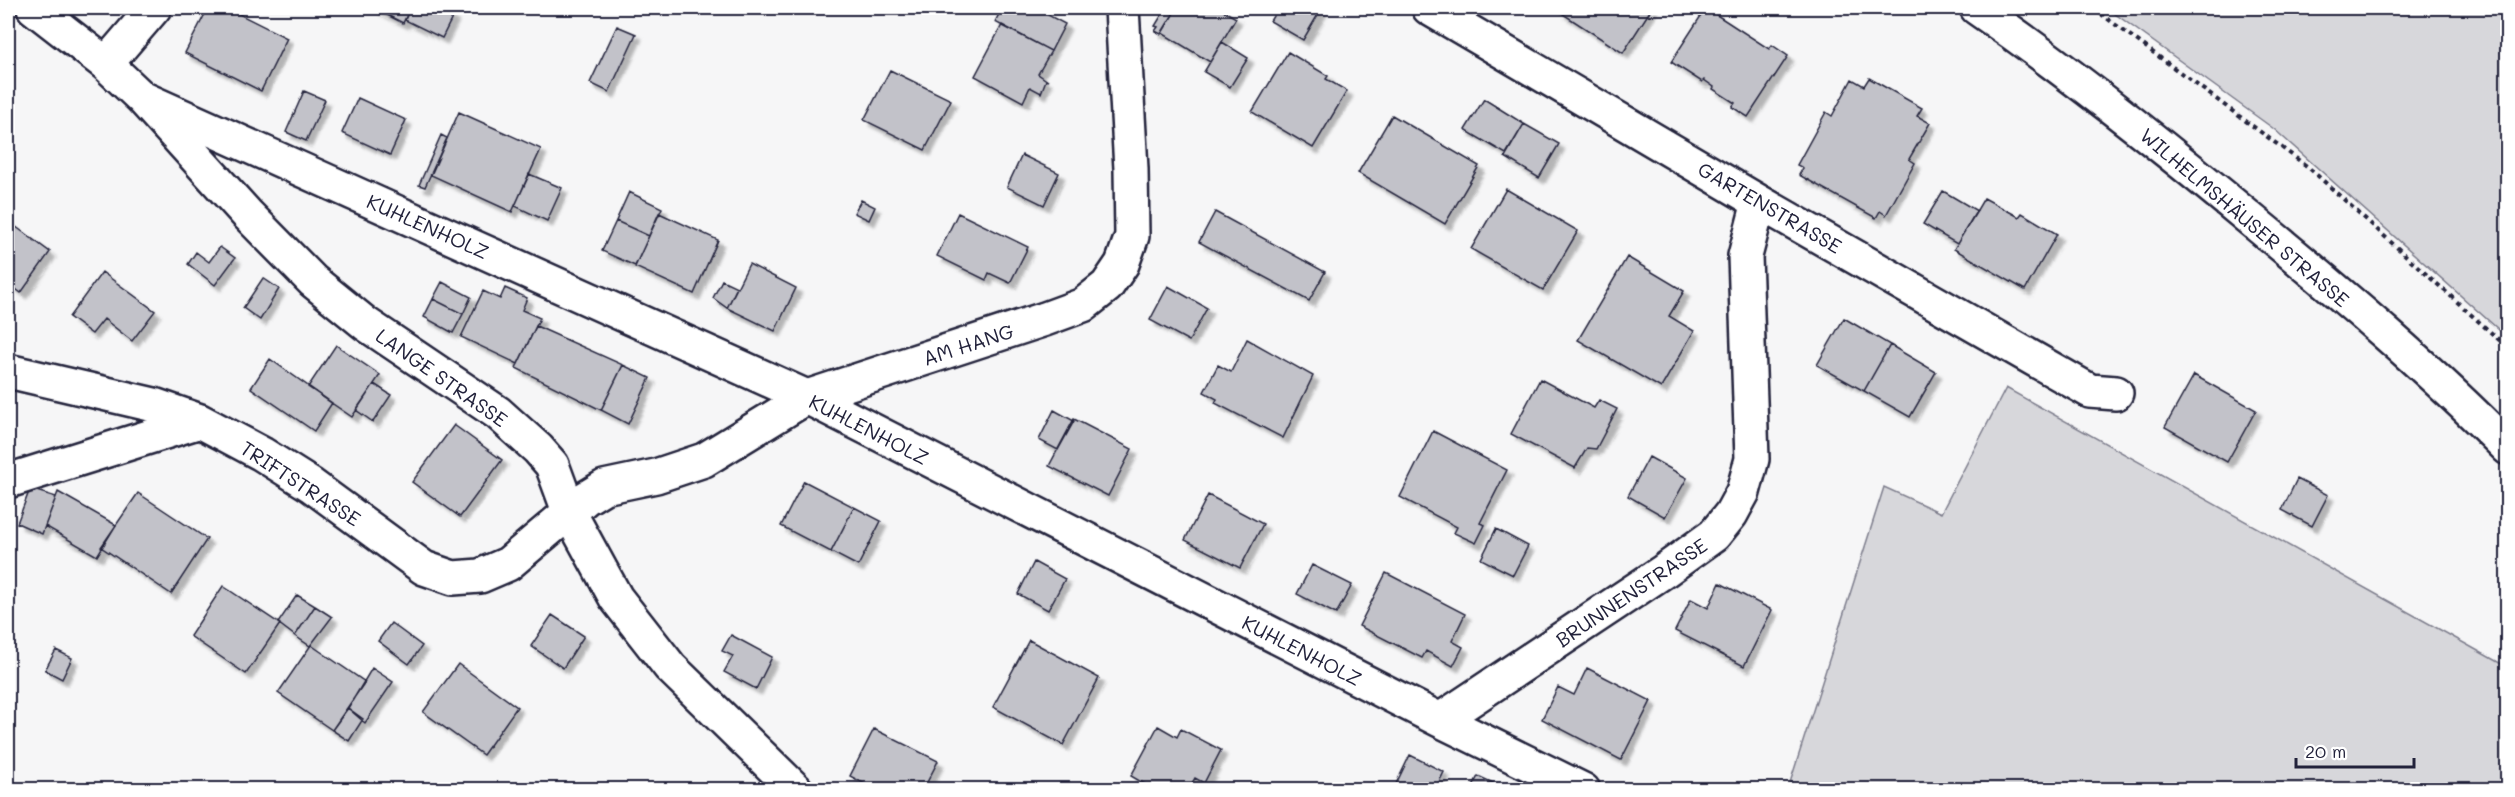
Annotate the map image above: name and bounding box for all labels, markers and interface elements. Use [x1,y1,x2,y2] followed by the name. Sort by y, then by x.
[2135,122,2355,312] street label: WILHELMSHÄUSER STRASSE
[1693,155,1847,259] street label: GARTENSTRASSE
[363,188,493,264] street label: KUHLENHOLZ
[919,317,1017,371] street label: AM HANG
[371,322,513,432] street label: LANGE STRASSE
[805,388,933,470] street label: KUHLENHOLZ
[236,434,366,532] street label: TRIFTSTRASSE
[1550,532,1712,652] street label: BRUNNENSTRASSE
[1238,609,1366,691] street label: KUHLENHOLZ
[2296,731,2414,769] scale bar
[2305,739,2346,763] text: 20 m

